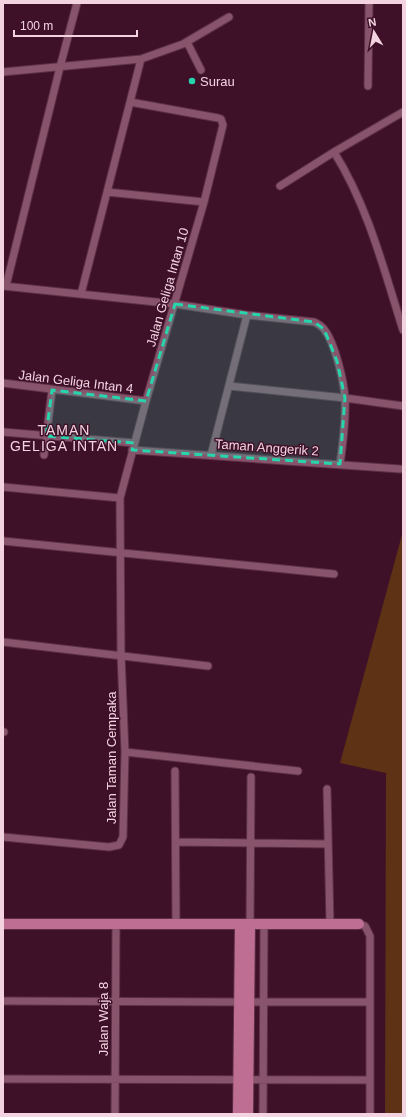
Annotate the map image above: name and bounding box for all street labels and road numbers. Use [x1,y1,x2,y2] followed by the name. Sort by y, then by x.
[143,226,192,348] street label: Jalan Geliga Intan 10
[18,367,134,396] street label: Jalan Geliga Intan 4
[215,436,319,459] street label: Taman Anggerik 2
[104,691,119,824] street label: Jalan Taman Cempaka
[96,982,111,1056] street label: Jalan Waja 8

